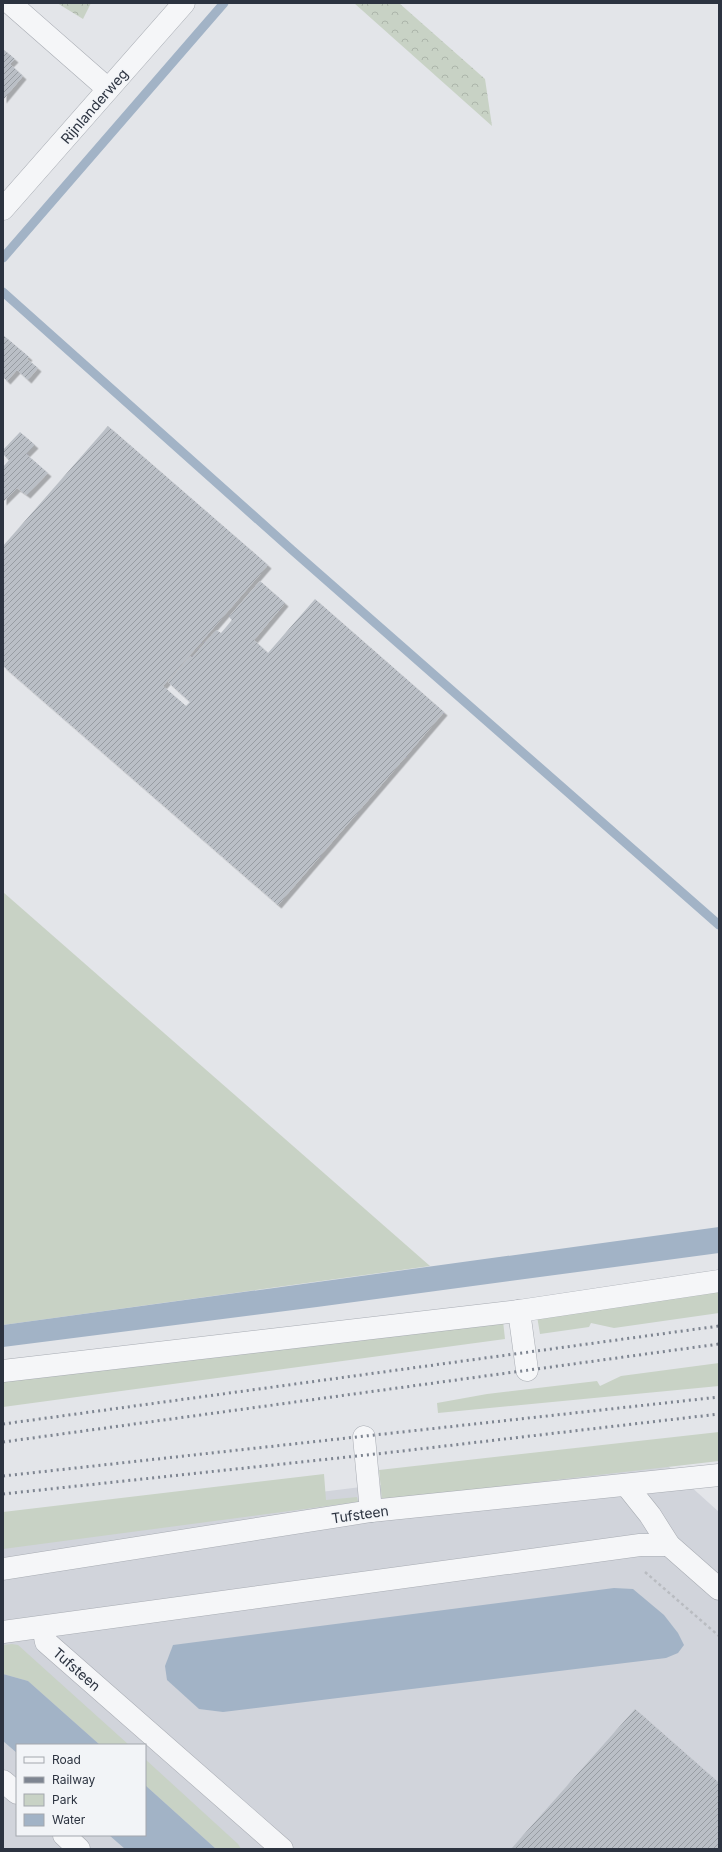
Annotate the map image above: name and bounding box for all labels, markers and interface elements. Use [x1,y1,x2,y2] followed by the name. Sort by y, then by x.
[57,65,131,147] street label: Rijnlanderweg
[330,1502,390,1526] street label: Tufsteen
[50,1644,104,1694] street label: Tufsteen
[16,1744,146,1836] legend
[52,1752,81,1767] text: Road
[52,1772,96,1787] text: Railway
[52,1792,78,1807] text: Park
[52,1812,86,1827] text: Water

